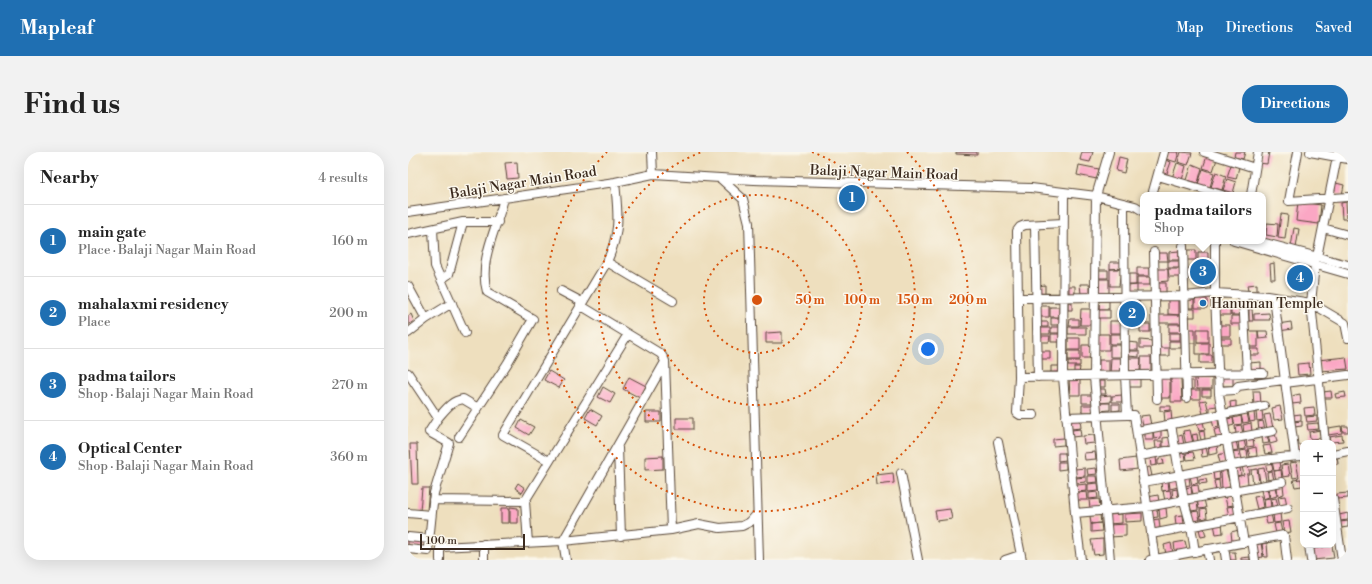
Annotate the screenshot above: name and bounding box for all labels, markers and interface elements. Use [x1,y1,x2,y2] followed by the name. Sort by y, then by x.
[20,16,93,40] text: Mapleaf
[1176,19,1204,37] text: Map
[1226,19,1293,37] text: Directions
[1315,19,1352,37] text: Saved
[1242,85,1348,123] button: Directions
[24,87,120,122] text: Find us
[808,161,959,185] street label: Balaji Nagar Main Road
[447,162,598,204] street label: Balaji Nagar Main Road
[40,167,99,189] text: Nearby
[318,170,368,186] text: 4 results
[839,183,865,213] pin: 1
[1140,192,1266,244] popup
[1154,201,1252,220] text: padma tailors
[1154,220,1184,236] text: Shop
[78,223,146,242] text: main gate
[50,233,56,249] text: 1
[332,233,368,249] text: 160 m
[78,242,256,258] text: Place · Balaji Nagar Main Road
[1190,257,1216,287] pin: 3
[1287,263,1313,293] pin: 4
[750,293,764,307] centre of rings
[795,293,825,308] text: 50 m
[844,293,880,308] text: 100 m
[898,293,932,308] text: 150 m
[949,293,987,308] text: 200 m
[78,295,229,314] text: mahalaxmi residency
[1211,295,1323,313] place label: Hanuman Temple
[1198,298,1208,308] marker: Hanuman Temple
[1119,299,1145,329] pin: 2
[49,305,57,321] text: 2
[329,305,368,321] text: 200 m
[78,314,110,330] text: Place
[918,339,938,359] your location
[78,367,176,386] text: padma tailors
[49,377,57,393] text: 3
[332,377,368,393] text: 270 m
[78,386,253,402] text: Shop · Balaji Nagar Main Road
[78,439,182,458] text: Optical Center
[1300,440,1336,548] map controls
[1300,440,1336,476] button: +
[49,449,57,465] text: 4
[330,449,368,465] text: 360 m
[78,458,253,474] text: Shop · Balaji Nagar Main Road
[1300,476,1336,512] button: −
[1300,512,1336,548] button: layers
[420,532,525,551] scale bar
[426,534,457,548] text: 100 m

